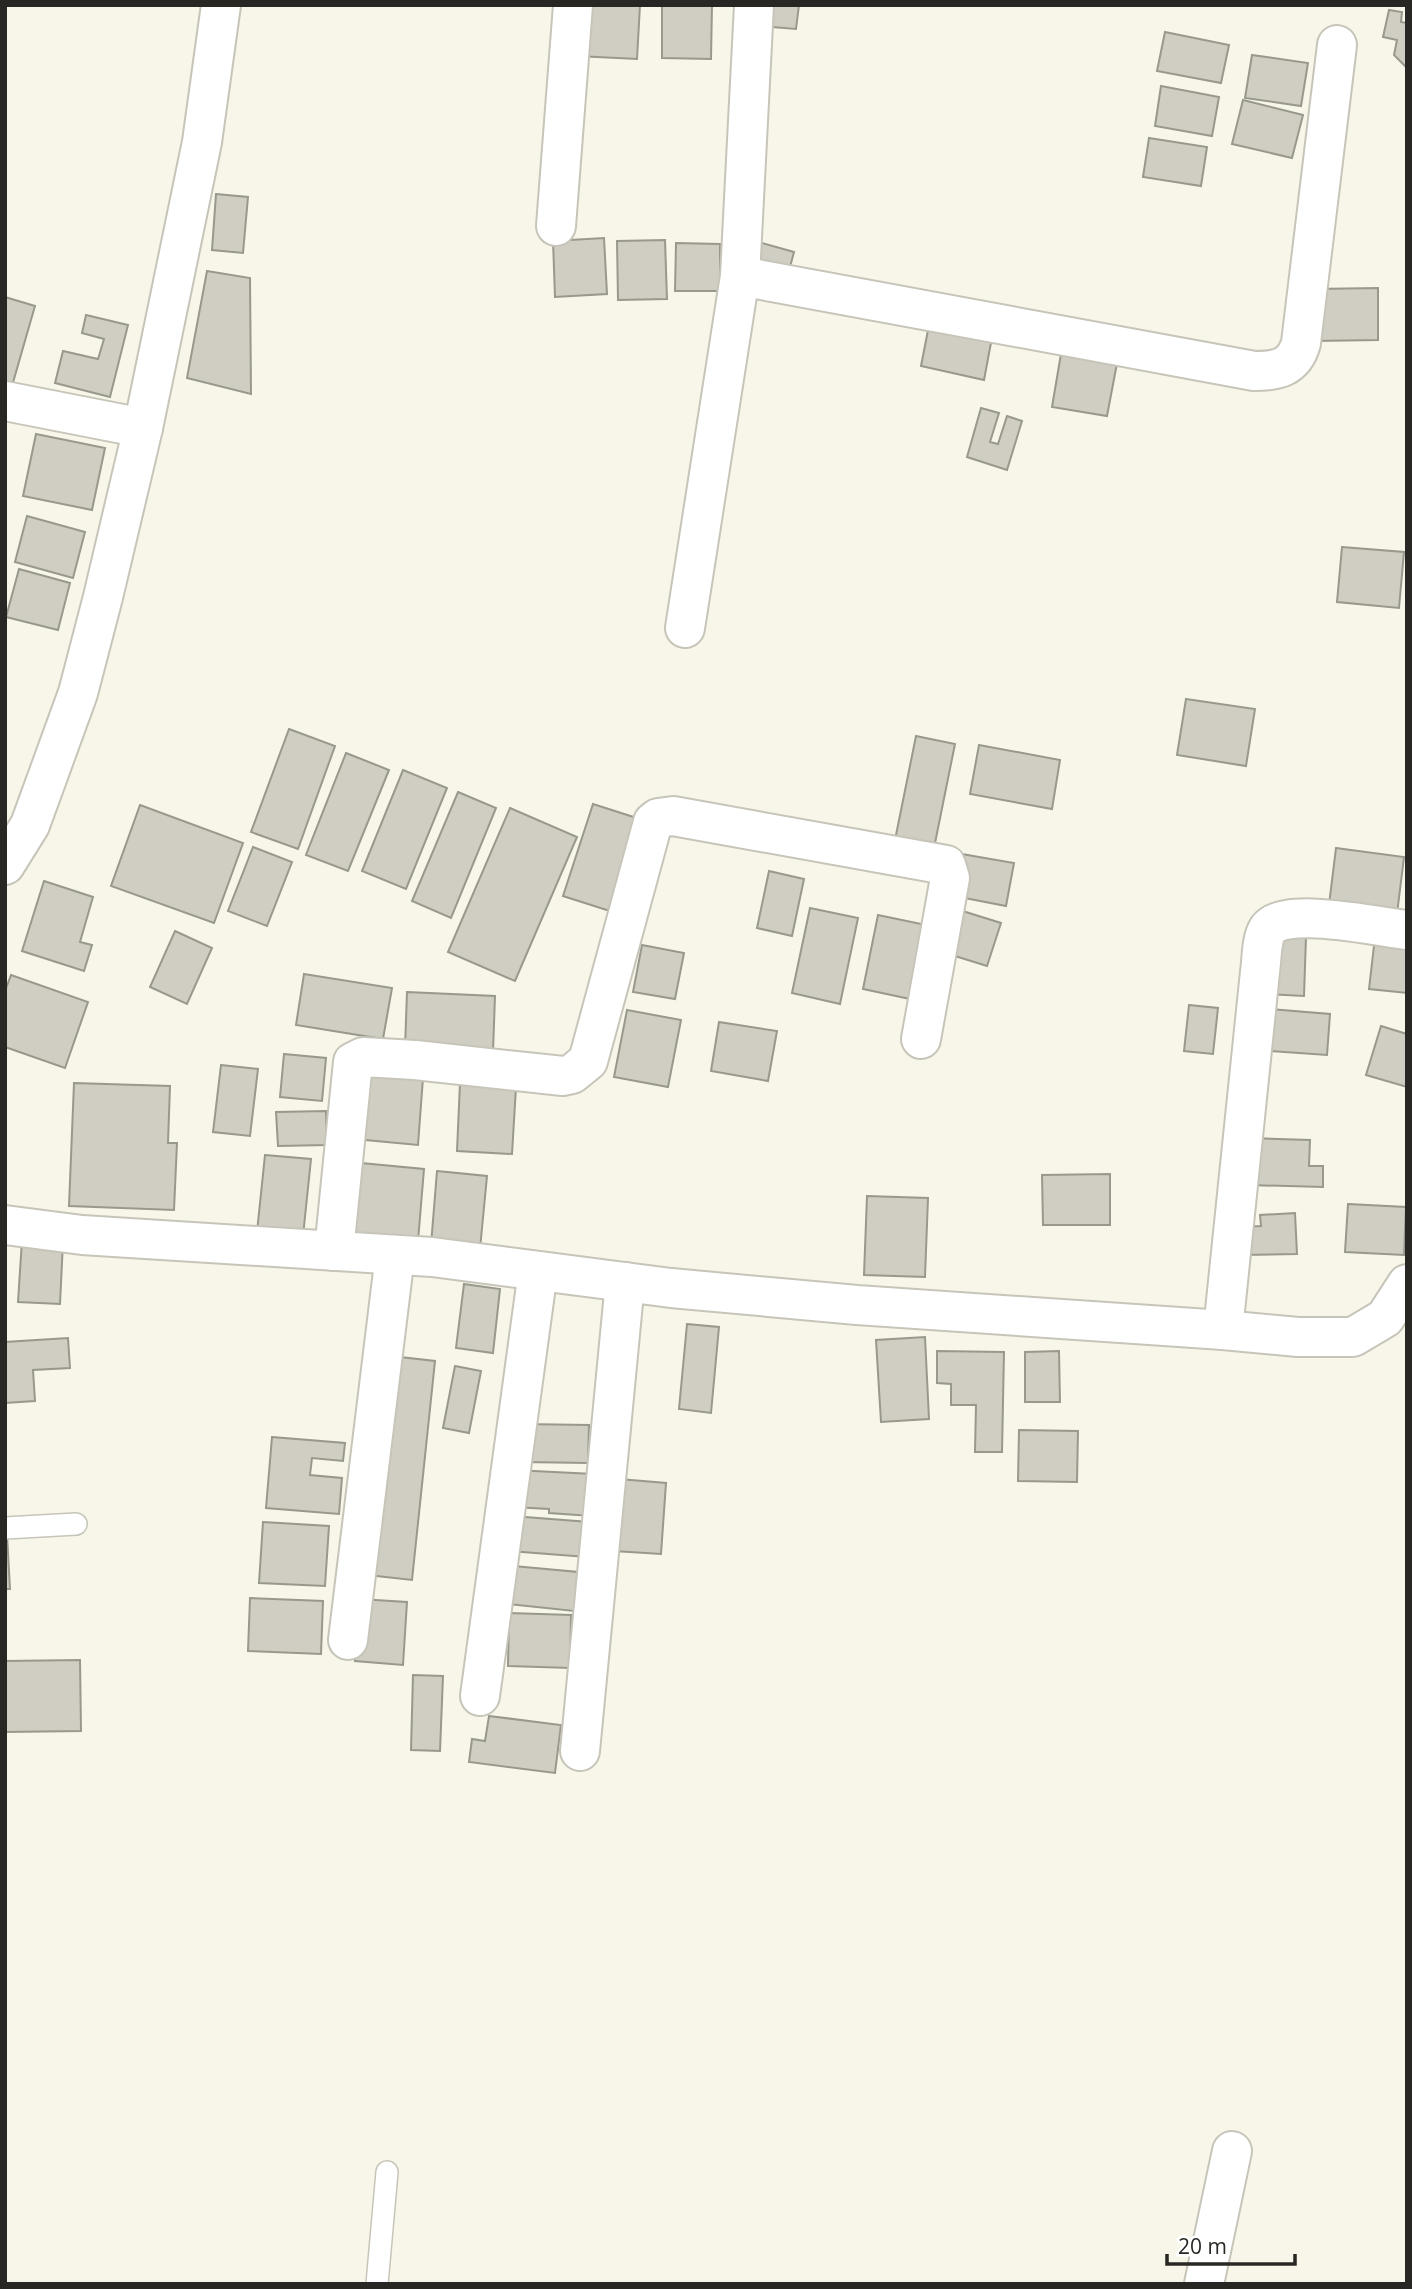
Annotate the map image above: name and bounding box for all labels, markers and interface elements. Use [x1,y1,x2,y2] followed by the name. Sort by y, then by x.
[1167,2222,1295,2266] scale bar
[1178,2232,1227,2260] text: 20 m

